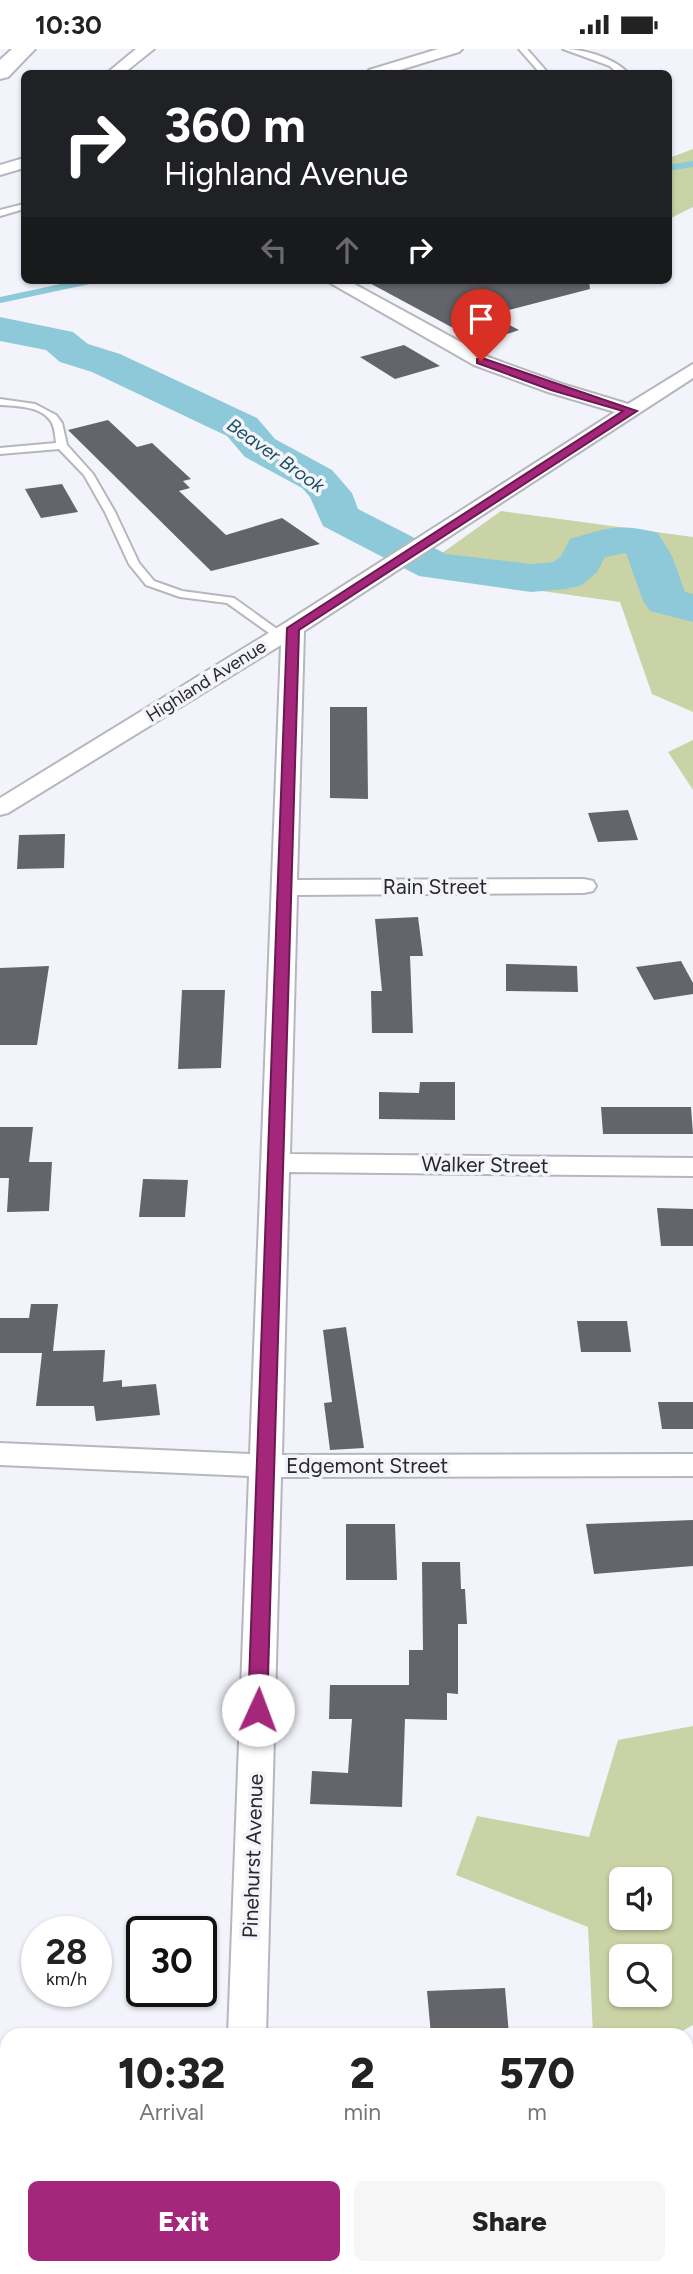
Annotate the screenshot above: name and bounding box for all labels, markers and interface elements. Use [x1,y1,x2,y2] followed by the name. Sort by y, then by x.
[35,9,102,41] text: 10:30
[164,95,306,154] text: 360 m
[49,98,140,189] icon: right
[164,155,408,193] text: Highland Avenue
[255,231,293,269] icon: left
[328,231,366,269] icon: ahead
[401,231,439,269] icon: right
[451,289,511,361] pin
[462,300,500,338] icon: arrive
[223,413,330,498] water label: Beaver Brook
[142,635,270,727] street label: Highland Avenue
[383,874,487,899] street label: Rain Street
[421,1151,549,1178] street label: Walker Street
[286,1453,448,1478] street label: Edgemont Street
[221,1673,295,1747] position arrow
[237,1773,268,1939] street label: Pinehurst Avenue
[609,1867,672,2007] map controls
[609,1867,672,1930] button: sound
[126,1916,217,2007] speed limit sign: 30
[46,1931,87,1973] text: 28
[609,1944,672,2007] button: search
[46,1968,87,1990] text: km/h
[118,2048,225,2099] text: 10:32
[350,2048,375,2099] text: 2
[499,2048,575,2099] text: 570
[139,2098,204,2126] text: Arrival
[343,2098,381,2126] text: min
[527,2098,547,2126] text: m
[28,2181,340,2261] button: Exit
[354,2181,665,2261] button: Share

